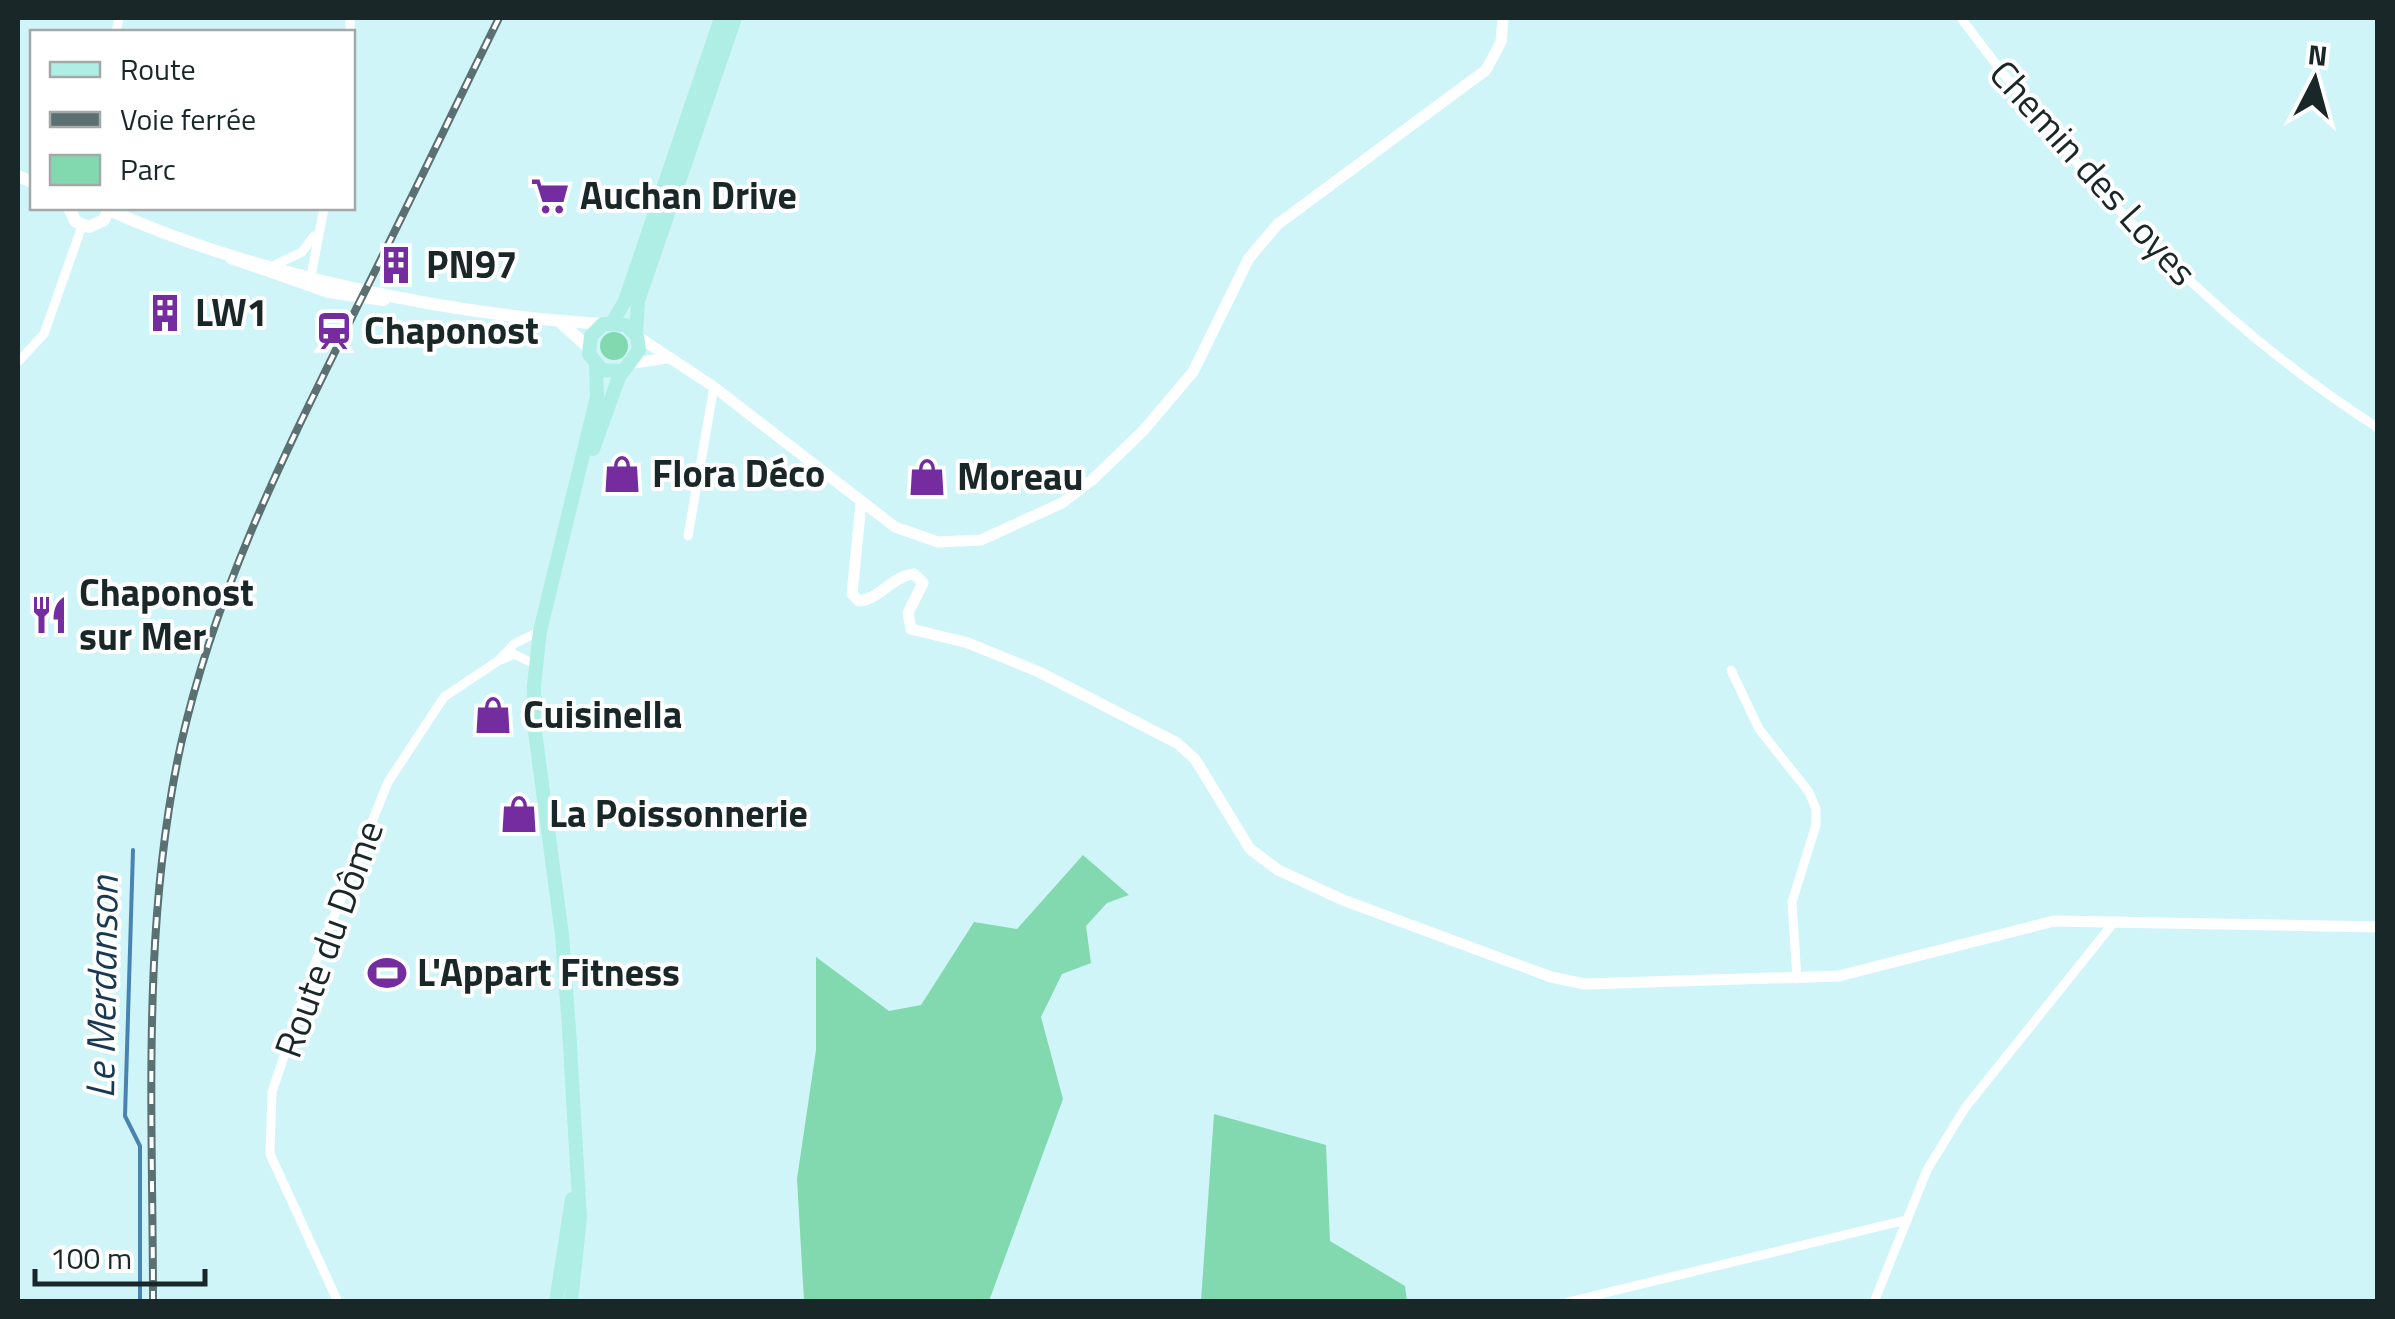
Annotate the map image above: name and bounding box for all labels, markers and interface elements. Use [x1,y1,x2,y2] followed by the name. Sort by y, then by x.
[30,30,355,210] legend
[2265,30,2365,130] north arrow
[2306,32,2330,77] text: N
[120,46,196,92] text: Route
[1976,46,2211,298] street label: Chemin des Loyes
[120,96,256,142] text: Voie ferrée
[120,146,176,192] text: Parc
[580,166,797,224] place label: Auchan Drive
[529,175,571,217] supermarket icon: Auchan Drive
[426,235,517,293] place label: PN97
[375,244,417,286] building icon: PN97
[195,283,268,341] place label: LW1
[144,292,186,334] building icon: LW1
[364,301,539,359] place label: Chaponost
[313,310,355,352] station icon: Chaponost
[652,444,825,502] place label: Flora Déco
[957,447,1084,505] place label: Moreau
[601,453,643,495] shop icon: Flora Déco
[906,456,948,498] shop icon: Moreau
[79,563,254,665] place label: Chaponost sur Mer
[28,594,70,636] restaurant icon: Chaponost sur Mer
[523,685,682,743] place label: Cuisinella
[472,694,514,736] shop icon: Cuisinella
[549,784,808,842] place label: La Poissonnerie
[498,793,540,835] shop icon: La Poissonnerie
[258,812,398,1065] street label: Route du Dôme
[69,874,134,1099] water label: Le Merdanson
[417,943,680,1001] place label: L'Appart Fitness
[366,952,408,994] sports icon: L'Appart Fitness
[35,1224,205,1286] scale bar
[50,1235,132,1281] text: 100 m

